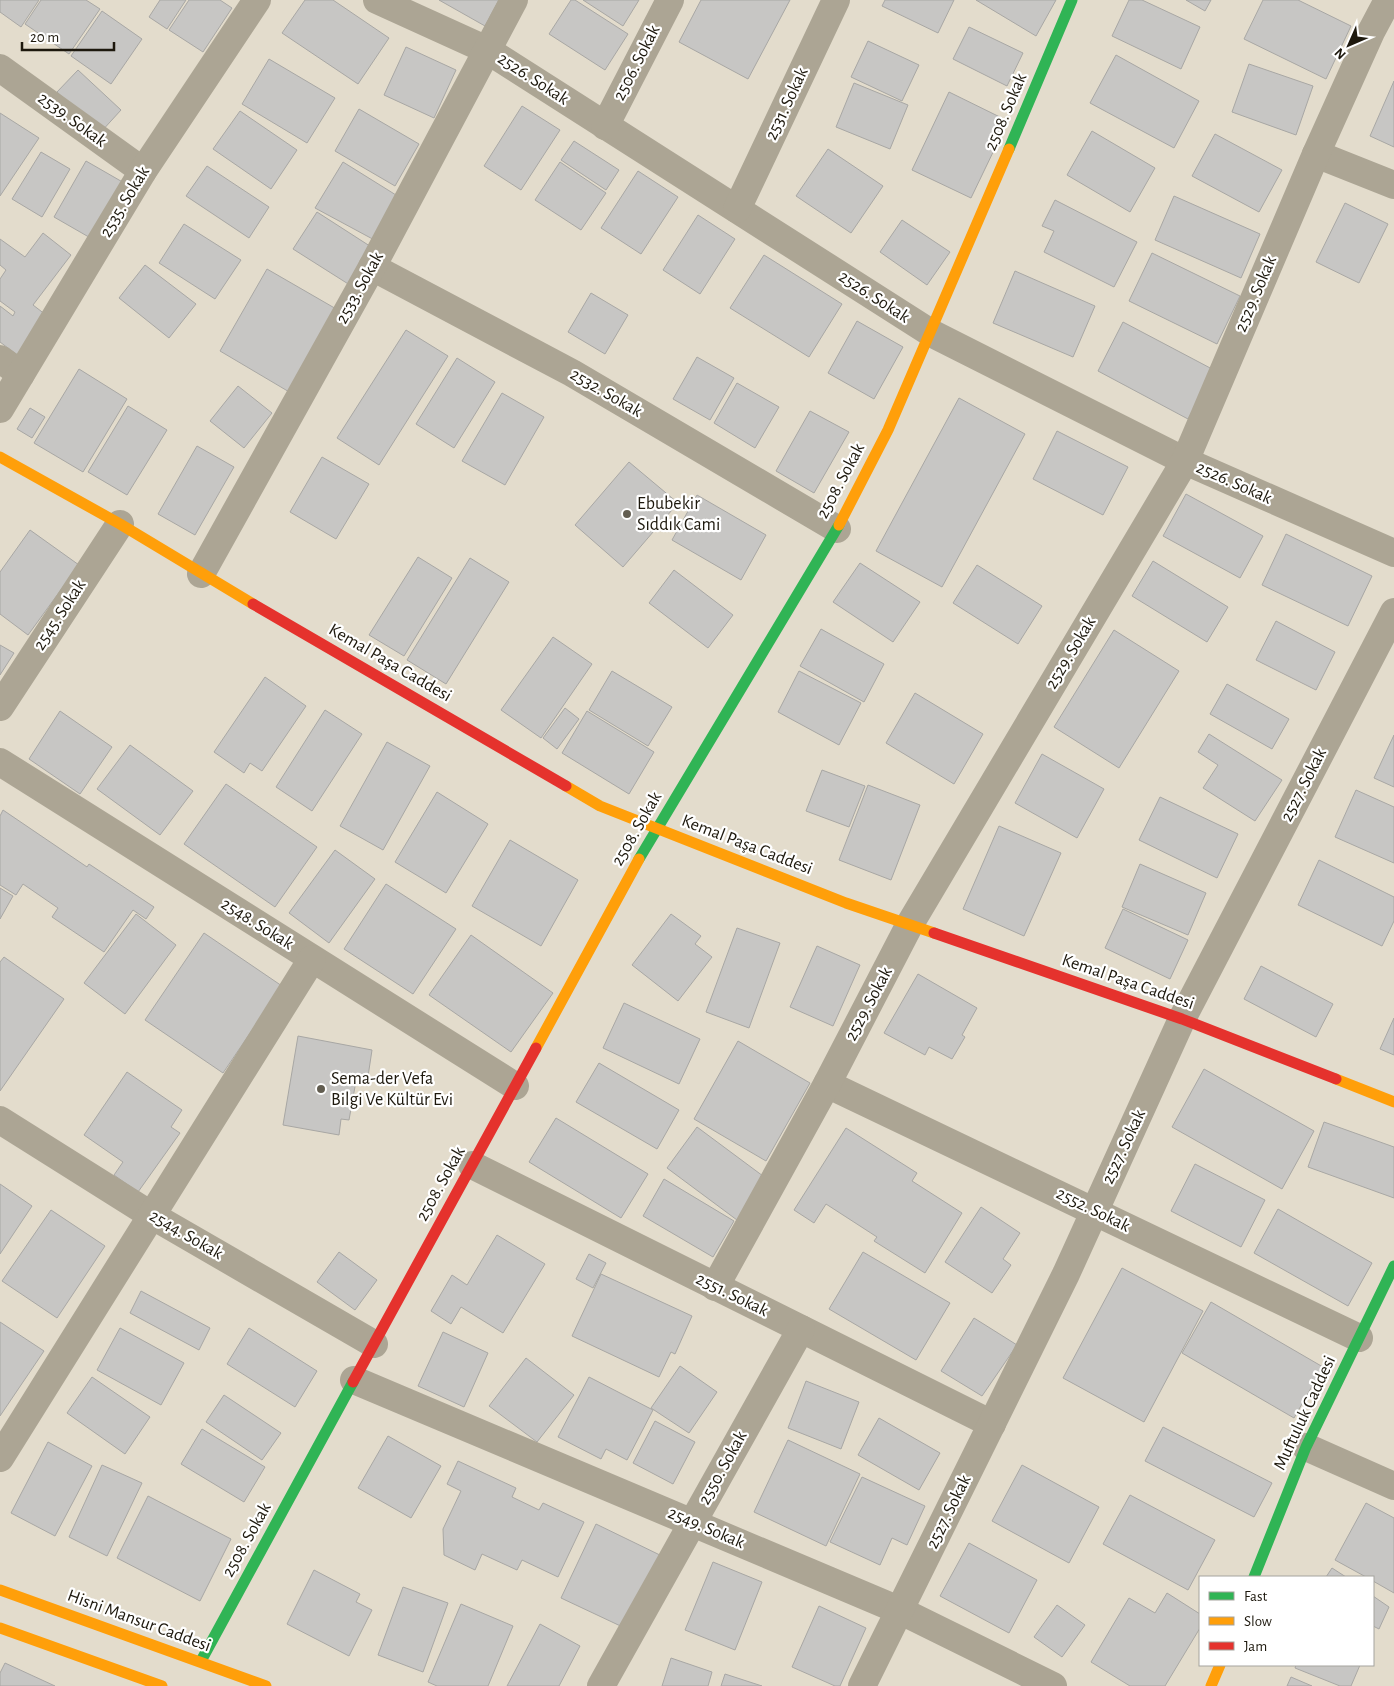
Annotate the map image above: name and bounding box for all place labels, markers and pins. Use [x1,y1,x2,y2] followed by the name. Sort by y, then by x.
[637,495,720,534] place label: Ebubekir Sıddık Cami
[621,508,633,520] marker: Ebubekir Sıddık Cami
[331,1070,453,1109] place label: Sema-der Vefa Bilgi Ve Kültür Evi
[315,1083,327,1095] marker: Sema-der Vefa Bilgi Ve Kültür Evi

